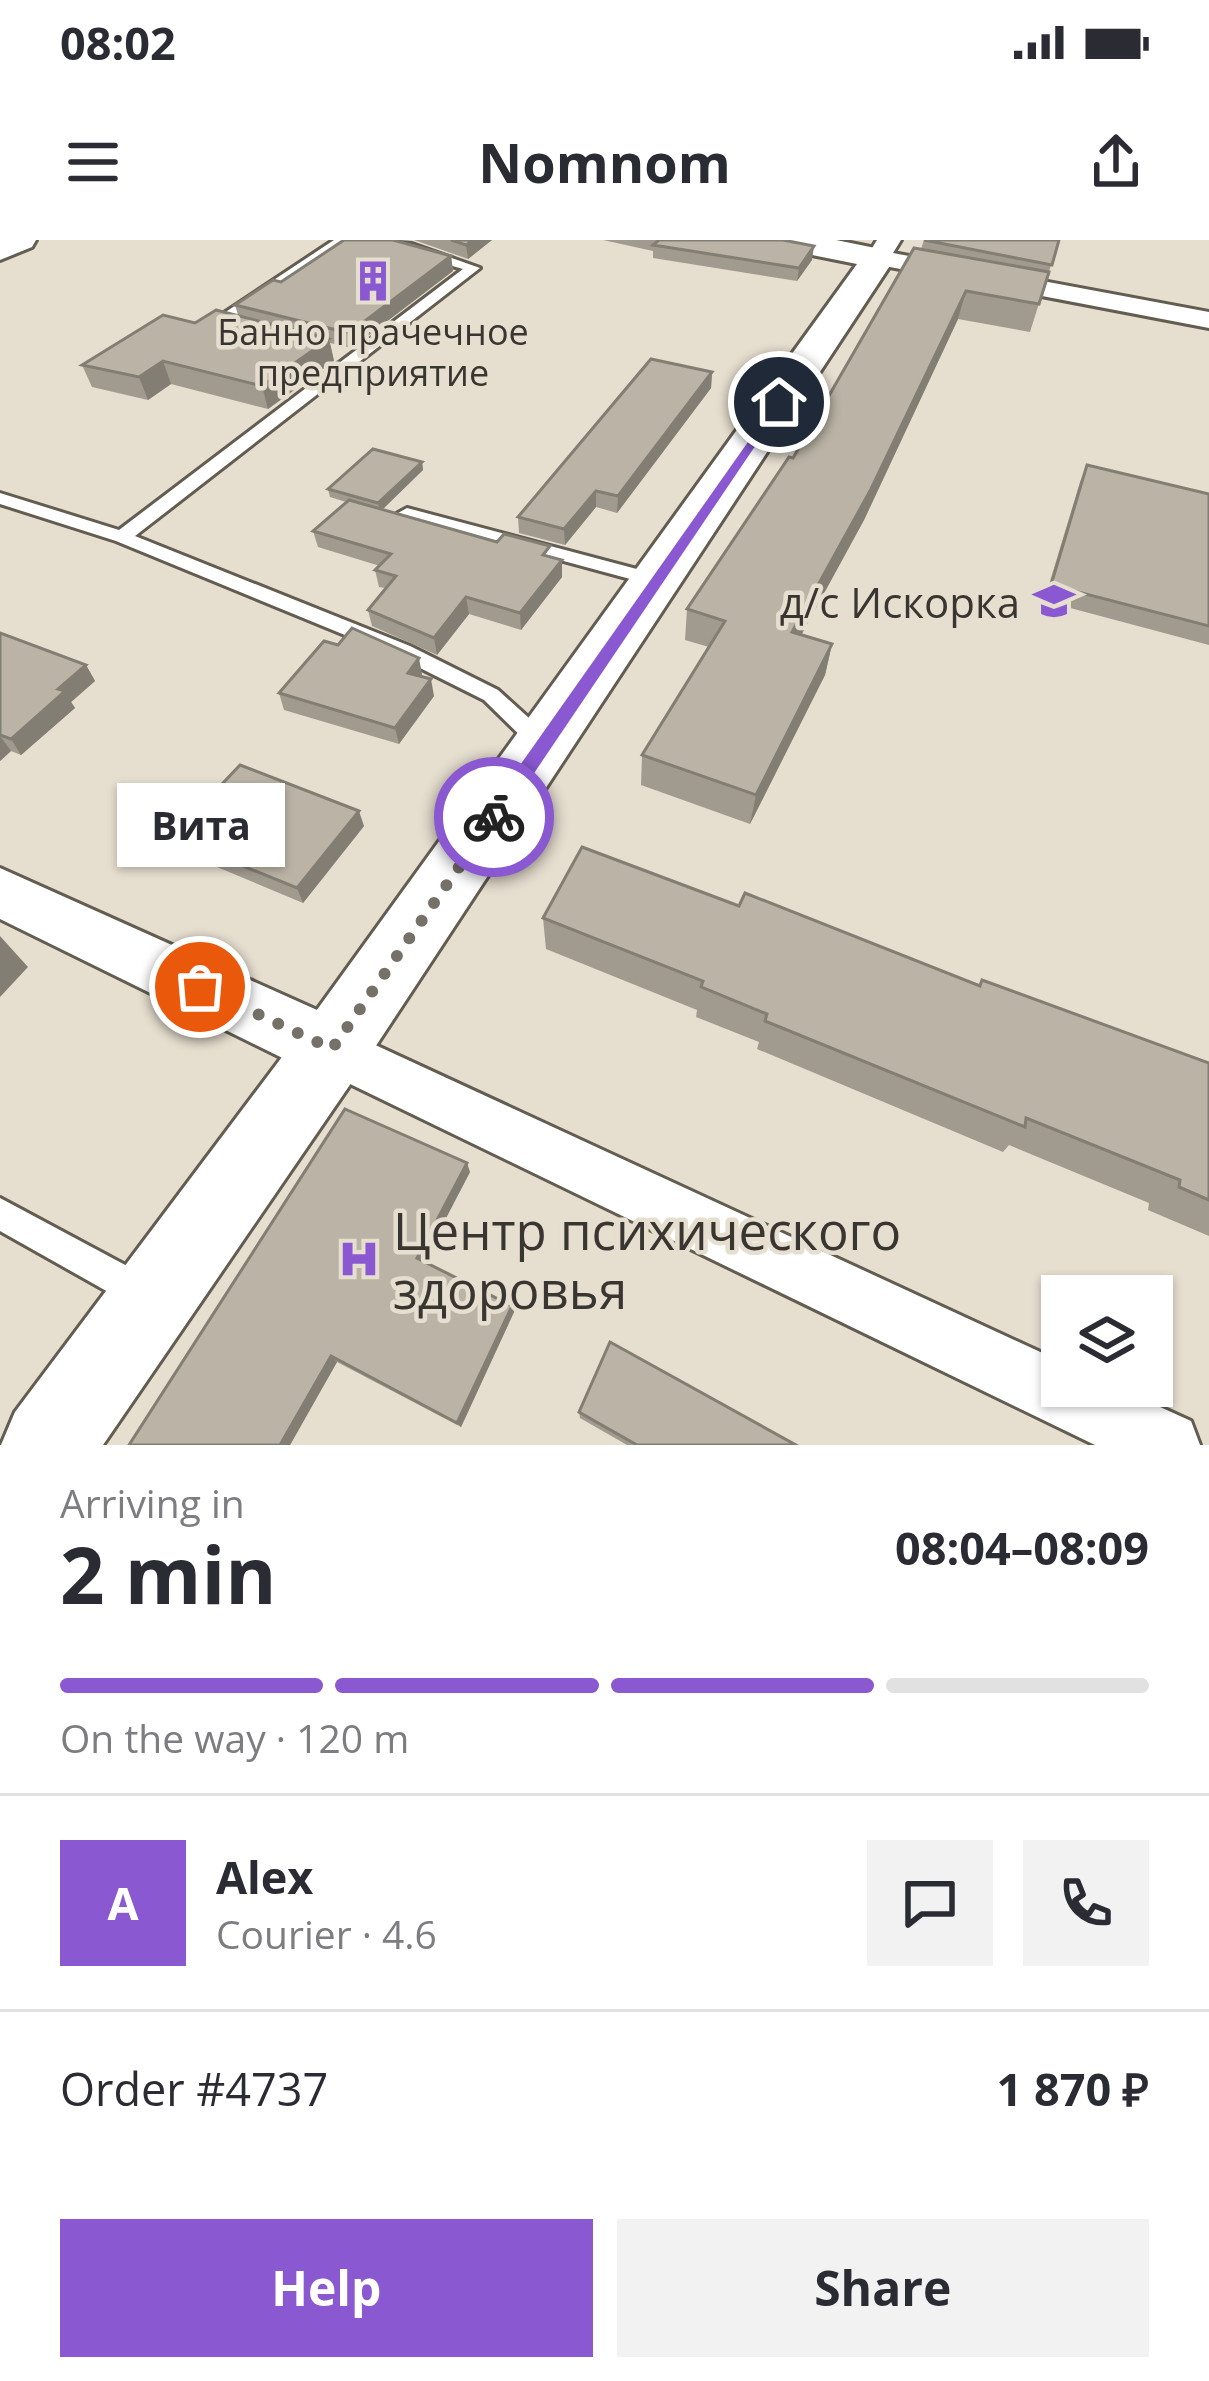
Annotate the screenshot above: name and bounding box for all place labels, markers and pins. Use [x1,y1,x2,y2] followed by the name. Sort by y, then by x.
[350,258,396,304] building icon: Банно прачечное предприятие
[217,307,529,397] place label: Банно прачечное предприятие
[728,351,830,453] pin
[780,573,1020,630] place label: д/с Искорка
[1031,578,1077,624] school or university icon: д/с Искорка
[116,783,284,867] callout: Вита
[149,936,251,1038] pin
[393,1195,901,1324] place label: Центр психического здоровья
[336,1236,382,1282] hospital icon: Центр психического здоровья

